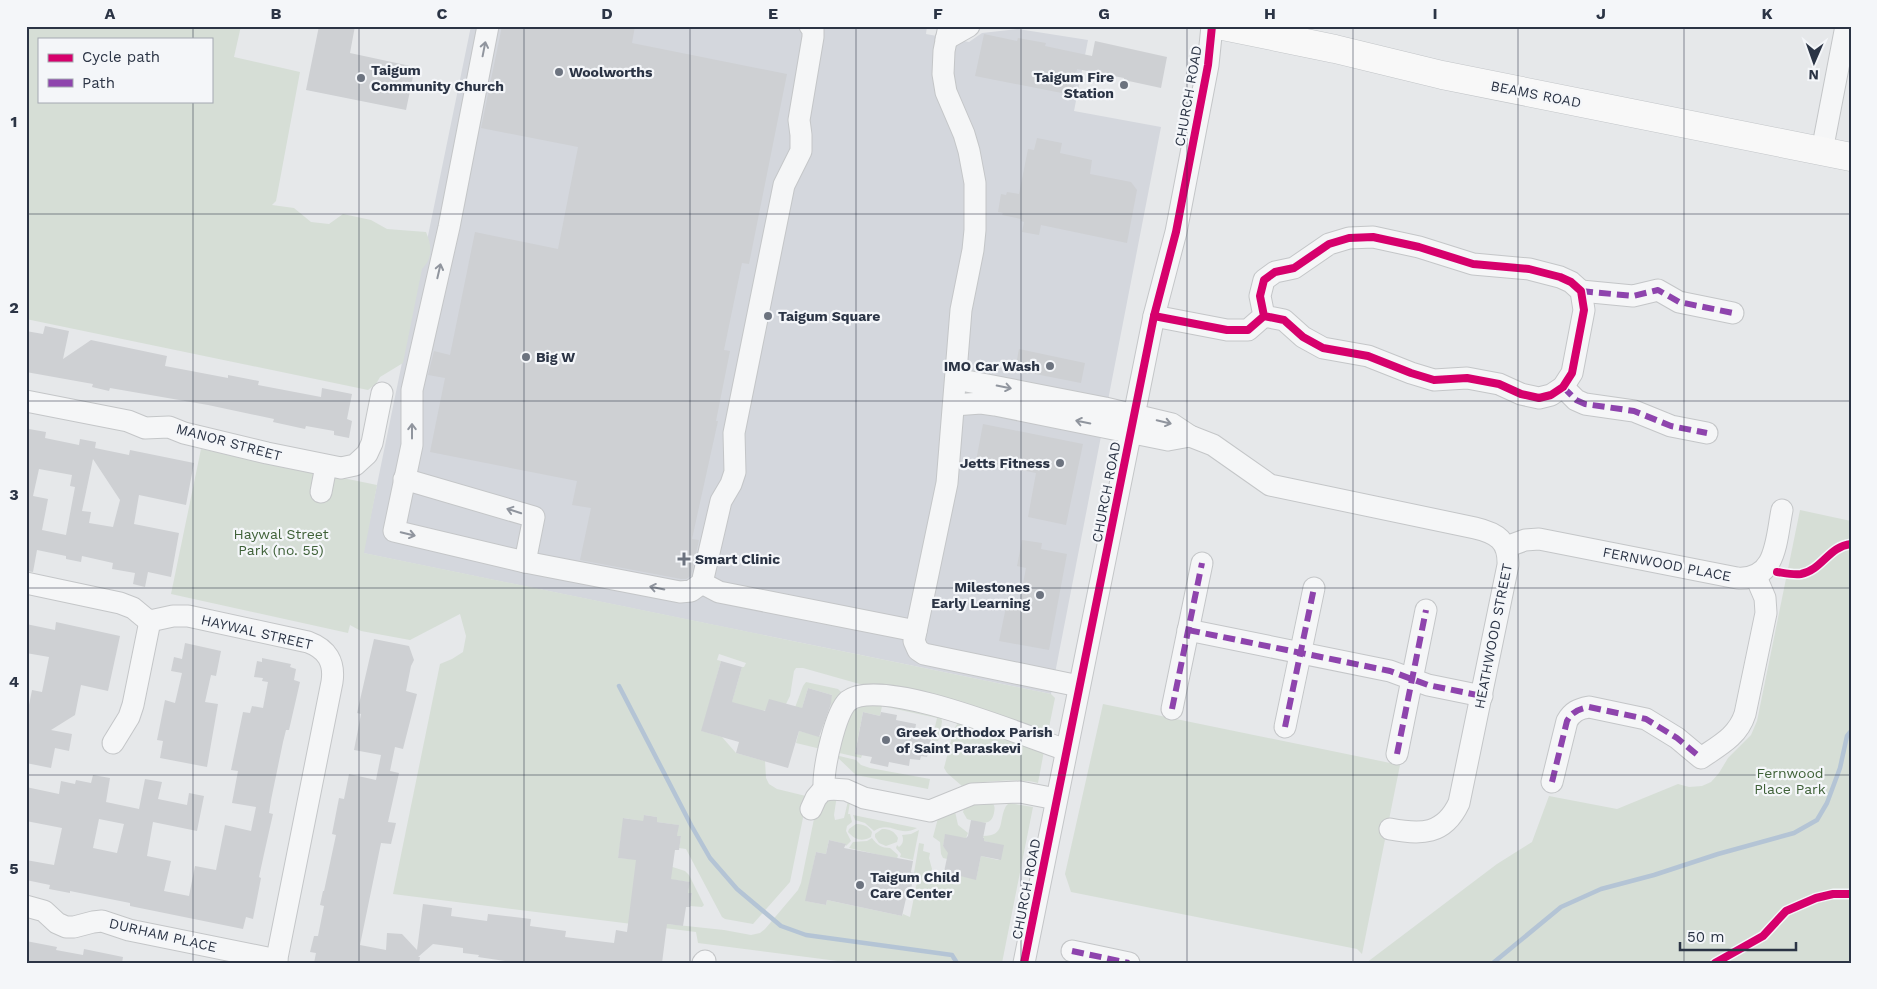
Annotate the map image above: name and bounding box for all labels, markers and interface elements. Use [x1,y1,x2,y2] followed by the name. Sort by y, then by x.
[105,4,116,23] text: A
[271,4,282,23] text: B
[437,4,448,23] text: C
[601,4,613,23] text: D
[768,4,778,23] text: E
[933,4,943,23] text: F
[1098,4,1110,23] text: G
[1264,4,1276,23] text: H
[1432,4,1438,23] text: I
[1596,4,1606,23] text: J
[1761,4,1773,23] text: K
[38,38,212,102] legend
[1790,38,1840,88] north arrow
[480,42,489,58] one-way arrow
[1171,44,1205,148] street label: CHURCH ROAD
[82,48,160,66] text: Cycle path
[371,62,504,94] place label: Taigum Community Church
[569,64,653,80] place label: Woolworths
[553,66,565,78] marker: Woolworths
[1808,67,1819,83] text: N
[1034,69,1114,101] place label: Taigum Fire Station
[355,72,367,84] marker: Taigum Community Church
[82,74,115,92] text: Path
[1489,77,1583,111] street label: BEAMS ROAD
[1118,79,1130,91] marker: Taigum Fire Station
[11,112,17,131] text: 1
[435,264,444,280] one-way arrow
[9,298,19,317] text: 2
[778,308,880,324] place label: Taigum Square
[762,310,774,322] marker: Taigum Square
[536,349,575,365] place label: Big W
[520,351,532,363] marker: Big W
[944,358,1040,374] place label: IMO Car Wash
[1044,360,1056,372] marker: IMO Car Wash
[996,383,1012,393] one-way arrow
[1076,417,1092,426] one-way arrow
[1155,418,1171,427] one-way arrow
[174,420,284,464] street label: MANOR STREET
[407,423,417,440] one-way arrow
[1088,440,1124,544] street label: CHURCH ROAD
[960,455,1051,471] place label: Jetts Fitness
[1054,457,1066,469] marker: Jetts Fitness
[9,485,19,504] text: 3
[506,505,522,515] one-way arrow
[233,526,329,558] park label: Haywal Street Park (no. 55)
[399,530,415,539] one-way arrow
[1601,544,1733,584] street label: FERNWOOD PLACE
[695,551,780,567] place label: Smart Clinic
[677,552,691,566] marker: Smart Clinic
[1471,561,1515,710] street label: HEATHWOOD STREET
[931,579,1031,611] place label: Milestones Early Learning
[650,583,666,592] one-way arrow
[1034,589,1046,601] marker: Milestones Early Learning
[200,611,315,653] street label: HAYWAL STREET
[9,672,19,691] text: 4
[896,724,1053,756] place label: Greek Orthodox Parish of Saint Paraskevi
[880,734,892,746] marker: Greek Orthodox Parish of Saint Paraskevi
[1754,765,1826,797] park label: Fernwood Place Park
[1008,837,1044,941] street label: CHURCH ROAD
[9,859,19,878] text: 5
[870,869,959,901] place label: Taigum Child Care Center
[854,879,866,891] marker: Taigum Child Care Center
[108,915,218,955] street label: DURHAM PLACE
[1680,919,1796,951] scale bar
[1687,928,1724,946] text: 50 m

